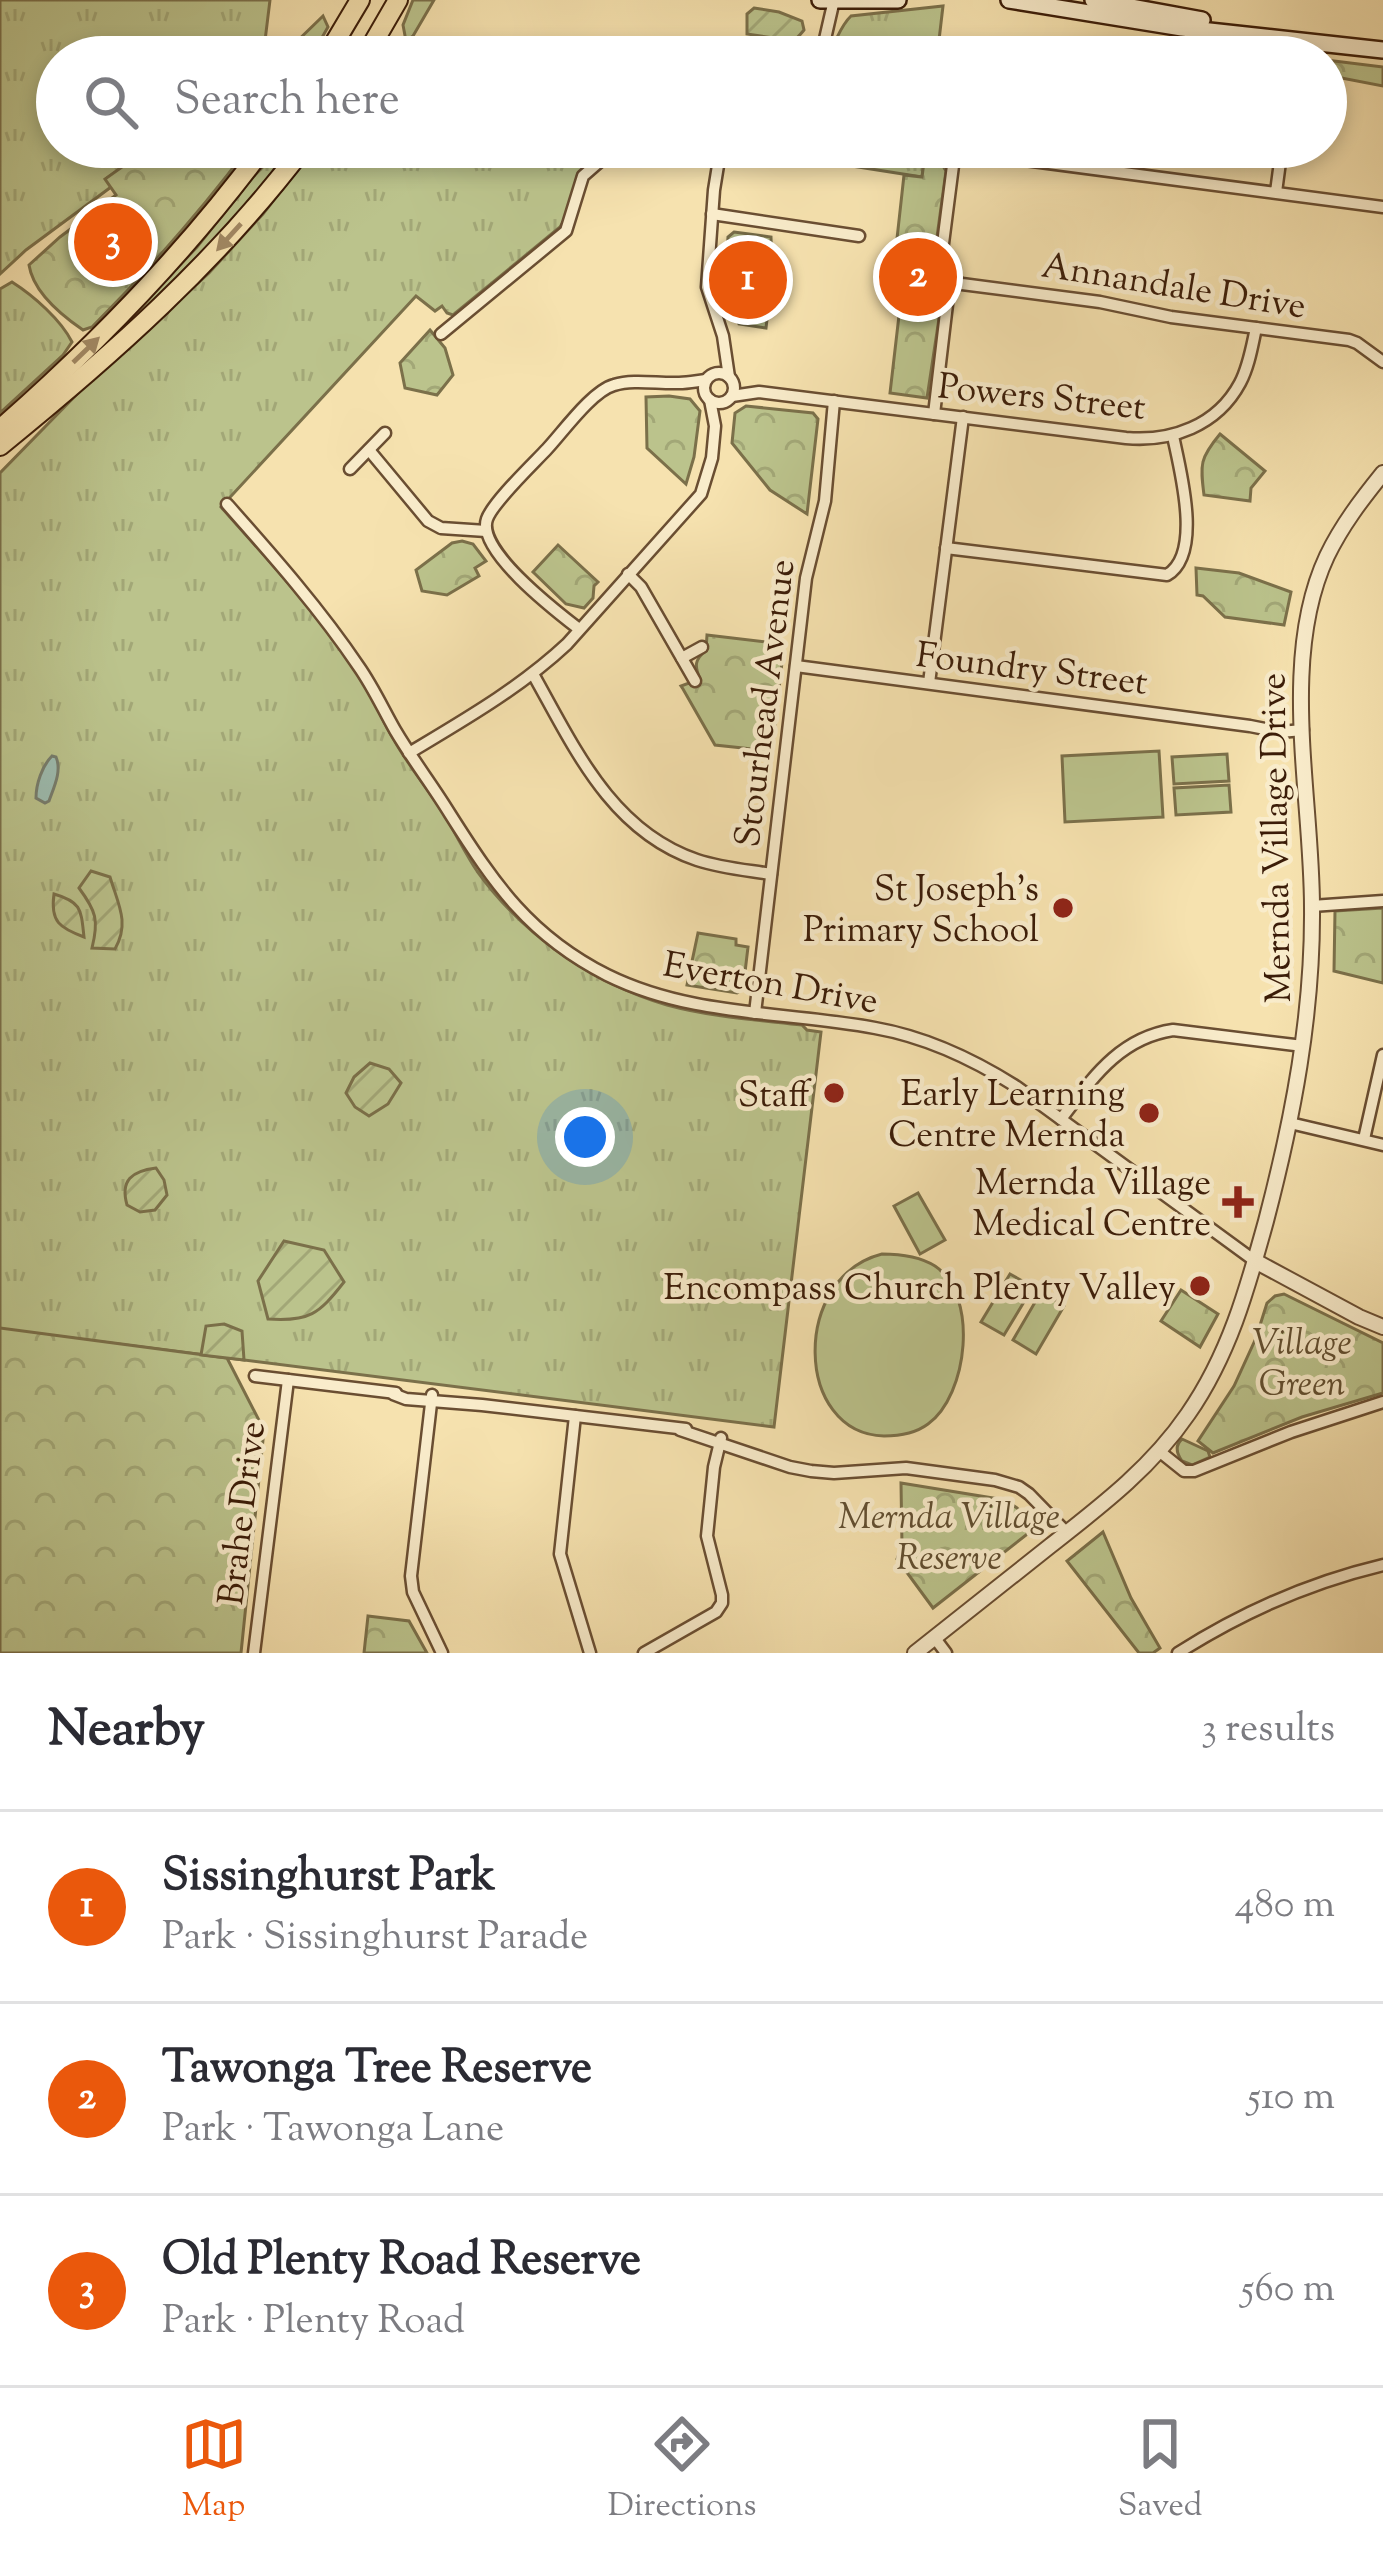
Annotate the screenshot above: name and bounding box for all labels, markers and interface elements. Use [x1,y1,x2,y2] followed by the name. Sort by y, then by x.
[36,36,1347,168] search box
[78,69,144,135] icon: search
[174,70,400,135] text: Search here
[74,197,152,287] pin: 3
[216,222,243,252] one-way arrow
[879,232,957,322] pin: 2
[709,235,787,325] pin: 1
[1037,241,1309,335] street label: Annandale Drive
[71,336,100,364] one-way arrow
[935,362,1148,436] street label: Powers Street
[724,557,810,850] street label: Stourhead Avenue
[913,631,1150,711] street label: Foundry Street
[1249,672,1307,1003] street label: Mernda Village Drive
[803,865,1039,958] place label: St Joseph's Primary School
[1050,895,1076,921] marker: St Joseph's Primary School
[659,940,882,1029] street label: Everton Drive
[888,1070,1125,1163] place label: Early Learning Centre Mernda
[738,1071,812,1123] place label: Staff
[821,1080,847,1106] marker: Staff
[1136,1100,1162,1126] marker: Early Learning Centre Mernda
[555,1107,615,1167] your location
[972,1159,1211,1252] place label: Mernda Village Medical Centre
[1222,1186,1254,1218] marker: Mernda Village Medical Centre
[663,1264,1176,1316] place label: Encompass Church Plenty Valley
[1187,1273,1213,1299] marker: Encompass Church Plenty Valley
[1252,1319,1352,1412] park label: Village Green
[207,1419,281,1608] street label: Brahe Drive
[838,1493,1060,1586] park label: Mernda Village Reserve
[48,1695,205,1768] text: Nearby
[1201,1703,1335,1759] text: 3 results
[162,1846,495,1911] text: Sissinghurst Park
[80,1879,94,1935] text: 1
[1235,1879,1335,1935] text: 480 m
[162,1911,588,1967] text: Park · Sissinghurst Parade
[162,2038,592,2103] text: Tawonga Tree Reserve
[78,2071,96,2127] text: 2
[1248,2071,1335,2127] text: 510 m
[162,2103,504,2159] text: Park · Tawonga Lane
[162,2230,641,2295] text: Old Plenty Road Reserve
[79,2263,95,2319] text: 3
[1241,2263,1335,2319] text: 560 m
[162,2295,465,2351] text: Park · Plenty Road
[181,2411,247,2531] tab: Map
[608,2411,757,2531] tab: Directions
[1118,2411,1202,2531] tab: Saved

